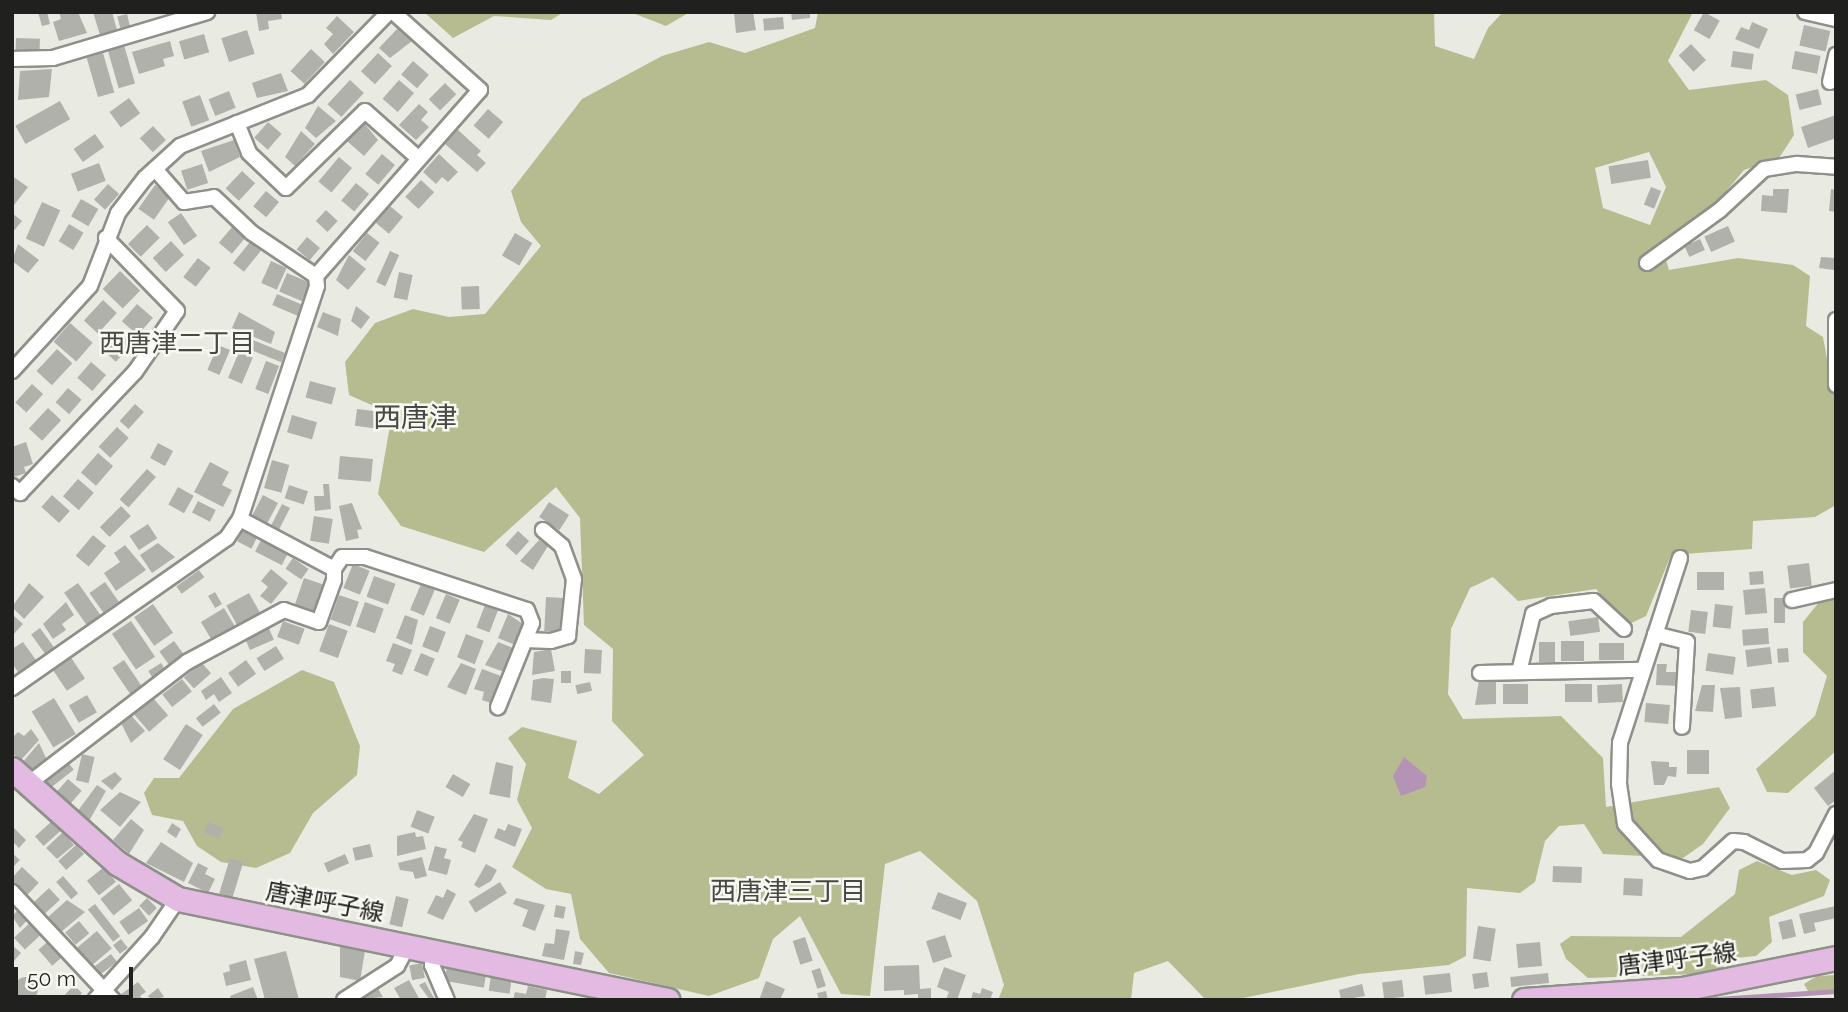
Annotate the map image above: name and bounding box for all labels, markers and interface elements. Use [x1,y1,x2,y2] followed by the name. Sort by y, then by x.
[99,328,255,360] district label: 西唐津二丁目
[373,401,457,435] district label: 西唐津
[263,876,387,928] street label: 唐津呼子線
[710,876,866,908] district label: 西唐津三丁目
[1616,937,1738,981] street label: 唐津呼子線
[18,953,136,997] scale bar
[27,966,76,991] text: 50 m

